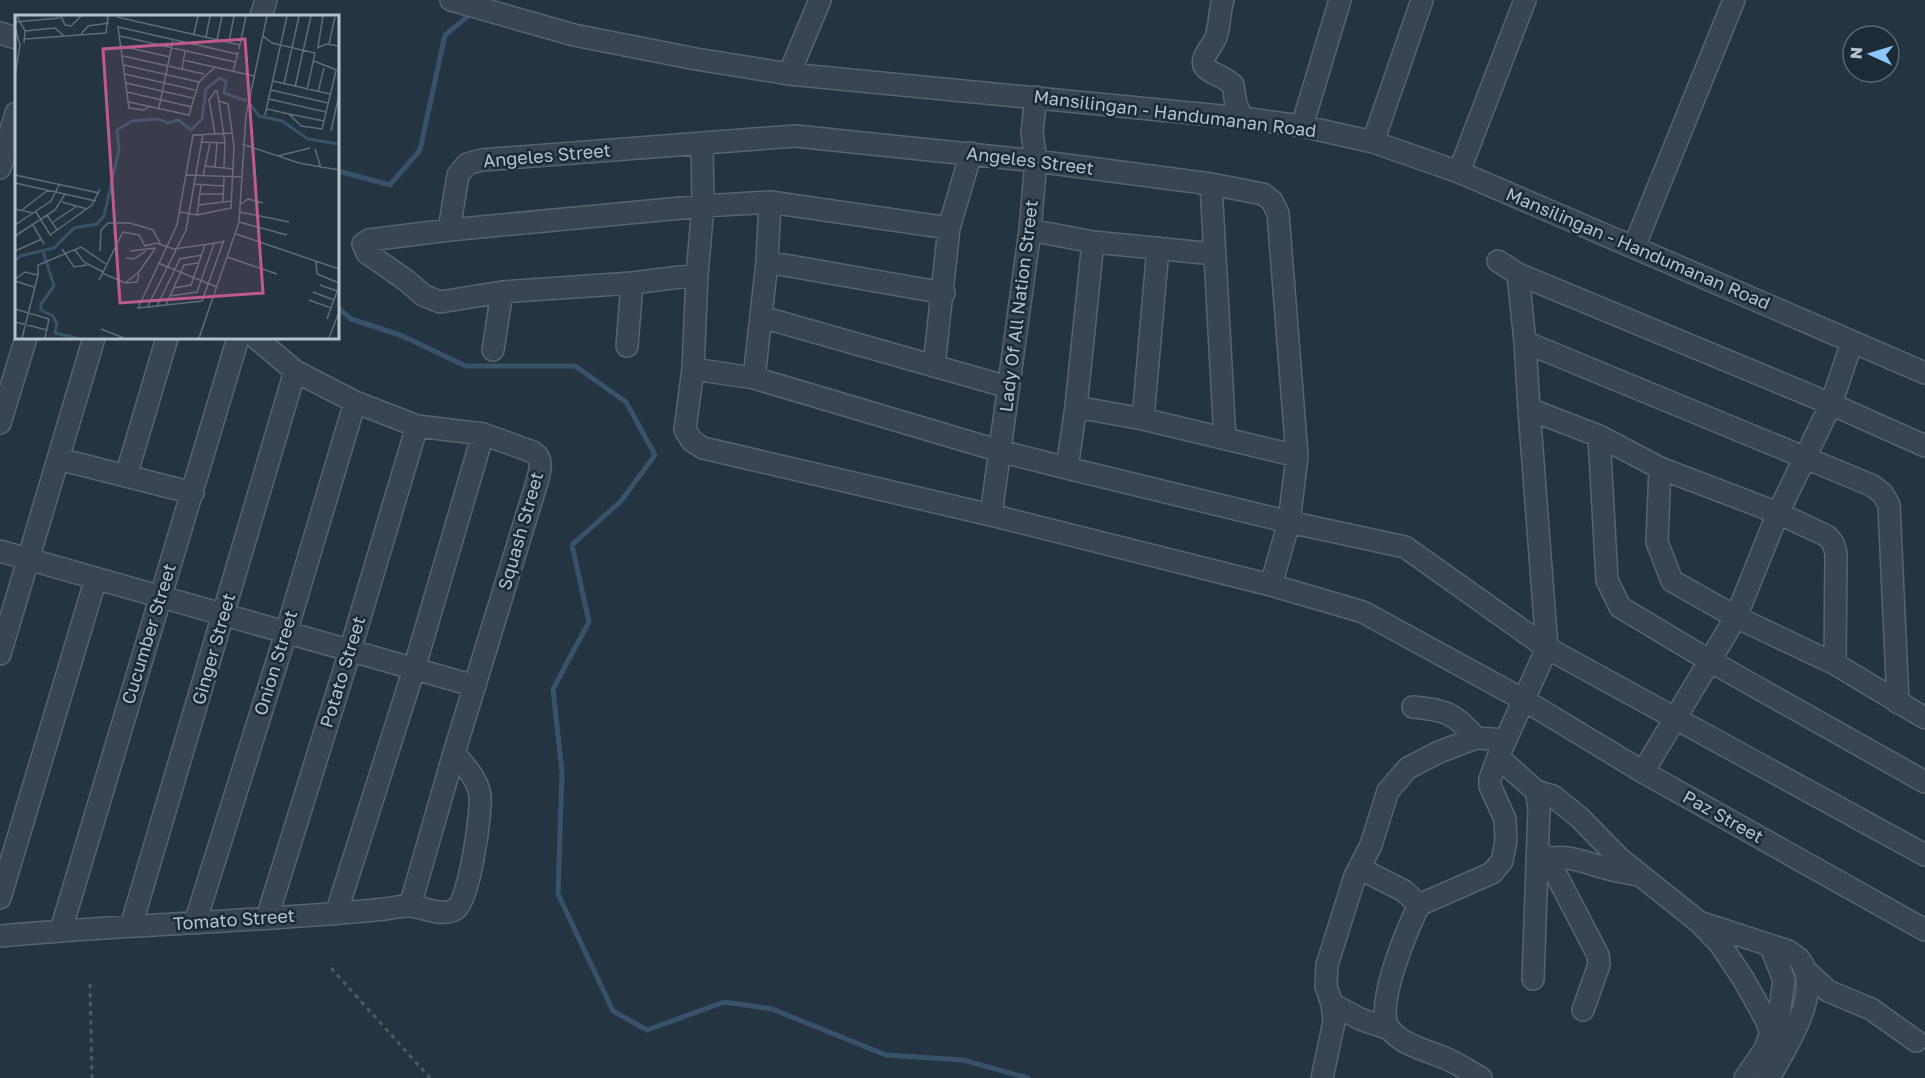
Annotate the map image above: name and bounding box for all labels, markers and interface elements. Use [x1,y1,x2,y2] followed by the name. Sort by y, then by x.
[15,15,339,339] inset map
[1841,24,1901,84] north arrow
[1846,46,1866,60] text: N
[1032,85,1318,141] street label: Mansilingan - Handumanan Road
[482,138,612,172] street label: Angeles Street
[965,141,1095,179] street label: Angeles Street
[1503,182,1774,314] street label: Mansilingan - Handumanan Road
[994,198,1042,413] street label: Lady Of All Nation Street
[493,469,547,592] street label: Squash Street
[116,561,180,707] street label: Cucumber Street
[187,590,239,707] street label: Ginger Street
[249,607,301,718] street label: Onion Street
[315,613,369,730] street label: Potato Street
[1679,785,1768,847] street label: Paz Street
[172,904,296,934] street label: Tomato Street

